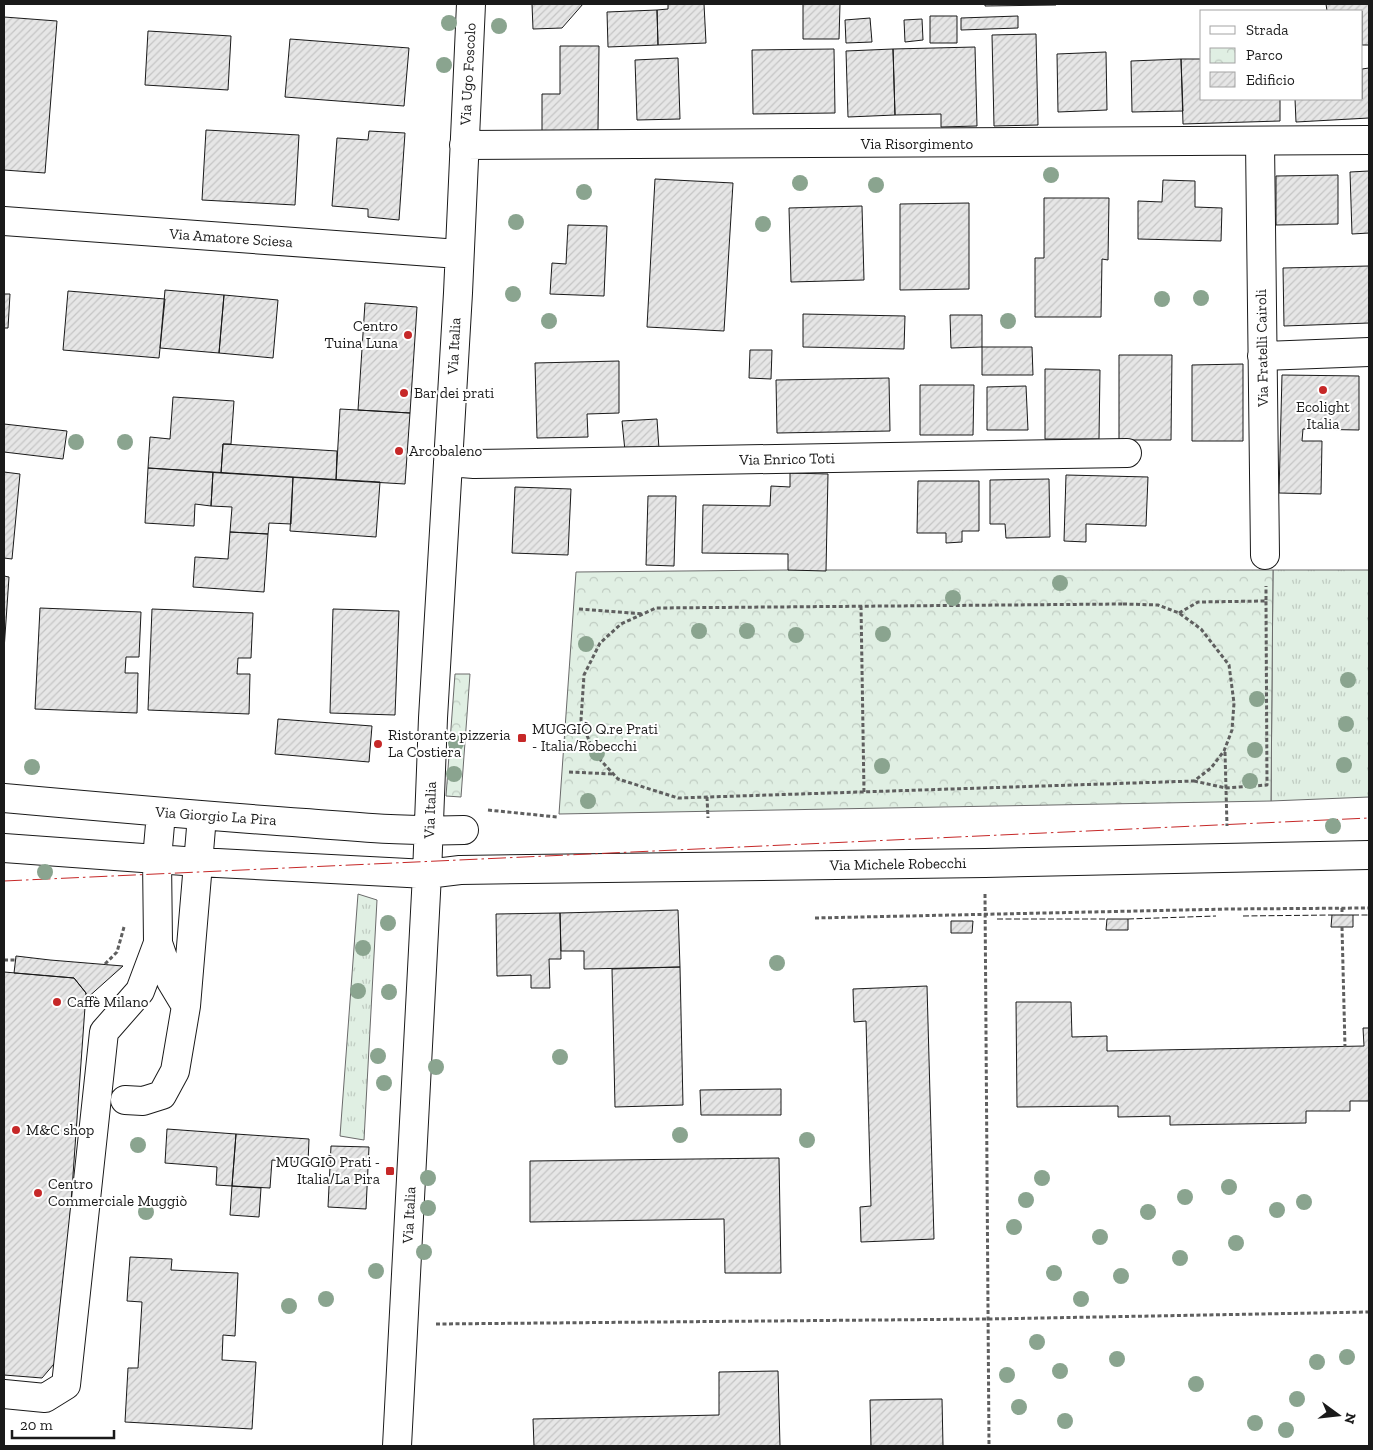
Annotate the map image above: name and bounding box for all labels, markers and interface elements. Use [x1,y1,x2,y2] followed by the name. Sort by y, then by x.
[1200,10,1363,100] legend
[1246,21,1289,39] text: Strada
[456,22,480,127] street label: Via Ugo Foscolo
[1246,46,1283,64] text: Parco
[1246,71,1295,89] text: Edificio
[860,135,974,153] street label: Via Risorgimento
[168,225,293,251] street label: Via Amatore Sciesa
[1252,289,1272,408] street label: Via Fratelli Cairoli
[325,317,398,352] place label: Centro Tuina Luna
[443,317,464,376] street label: Via Italia
[402,329,414,341] marker: Centro Tuina Luna
[414,384,494,402] place label: Bar dei prati
[1317,384,1329,396] marker: Ecolight Italia
[398,387,410,399] marker: Bar dei prati
[1296,398,1350,433] place label: Ecolight Italia
[409,442,483,460] place label: Arcobaleno
[393,445,405,457] marker: Arcobaleno
[738,449,835,469] street label: Via Enrico Toti
[532,720,658,755] place label: MUGGIÒ Q.re Prati - Italia/Robecchi
[388,726,511,761] place label: Ristorante pizzeria La Costiera
[516,732,528,744] marker: MUGGIÒ Q.re Prati - Italia/Robecchi
[372,738,384,750] marker: Ristorante pizzeria La Costiera
[420,781,440,840] street label: Via Italia
[154,803,277,829] street label: Via Giorgio La Pira
[828,854,967,874] street label: Via Michele Robecchi
[67,993,149,1011] place label: Caffè Milano
[51,996,63,1008] marker: Caffè Milano
[26,1121,94,1139] place label: M&C shop
[10,1124,22,1136] marker: M&C shop
[276,1153,380,1188] place label: MUGGIÒ Prati - Italia/La Pira
[384,1165,396,1177] marker: MUGGIÒ Prati - Italia/La Pira
[48,1175,187,1210] place label: Centro Commerciale Muggiò
[398,1186,419,1245] street label: Via Italia
[32,1187,44,1199] marker: Centro Commerciale Muggiò
[1313,1390,1363,1440] north arrow
[12,1408,115,1440] scale bar
[1340,1411,1360,1426] text: N
[20,1416,53,1434] text: 20 m

